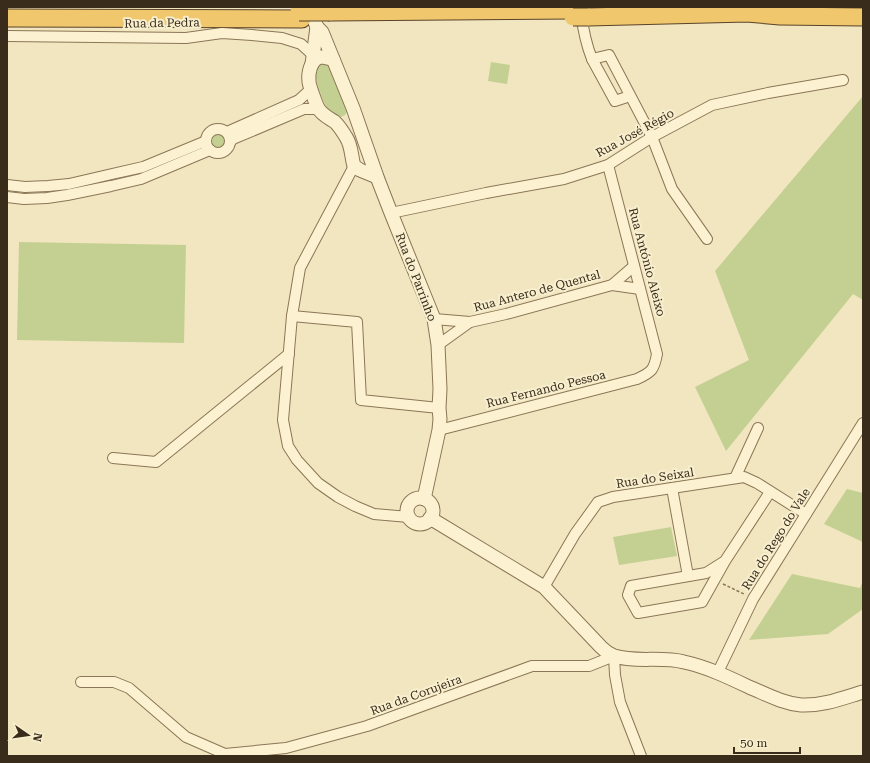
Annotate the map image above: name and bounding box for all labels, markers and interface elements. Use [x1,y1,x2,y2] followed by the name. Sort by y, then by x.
[124,15,200,31] street label: Rua da Pedra
[594,106,676,160] street label: Rua José Régio
[626,206,668,318] street label: Rua António Aleixo
[393,231,439,323] street label: Rua do Parrinho
[472,267,602,315] street label: Rua Antero de Quental
[485,367,608,411] street label: Rua Fernando Pessoa
[615,465,695,491] street label: Rua do Seixal
[739,485,813,592] street label: Rua do Rego do Vale
[368,672,464,718] street label: Rua da Corujeira
[8,715,48,755] north arrow
[734,729,800,755] scale bar
[30,732,45,743] text: N
[740,736,767,750] text: 50 m

